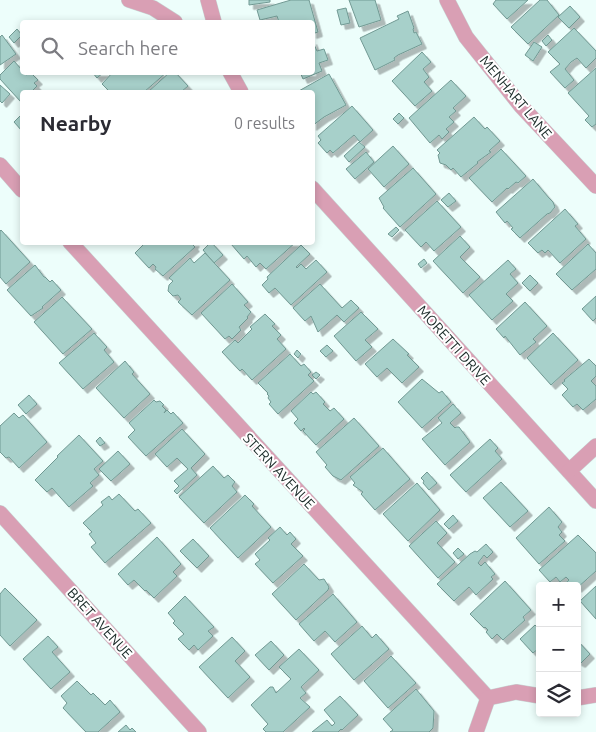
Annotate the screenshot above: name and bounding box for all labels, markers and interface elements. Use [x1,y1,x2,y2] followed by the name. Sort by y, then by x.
[20,20,315,75] search box
[38,34,66,62] icon: search
[78,37,178,59] text: Search here
[477,52,555,142] street label: MENHART LANE
[40,111,111,135] text: Nearby
[234,114,295,132] text: 0 results
[414,302,494,388] street label: MORETTI DRIVE
[240,430,318,512] street label: STERN AVENUE
[536,582,581,717] map controls
[536,582,581,627] button: +
[64,585,136,662] street label: BRET AVENUE
[536,627,581,672] button: −
[536,672,581,717] button: layers

